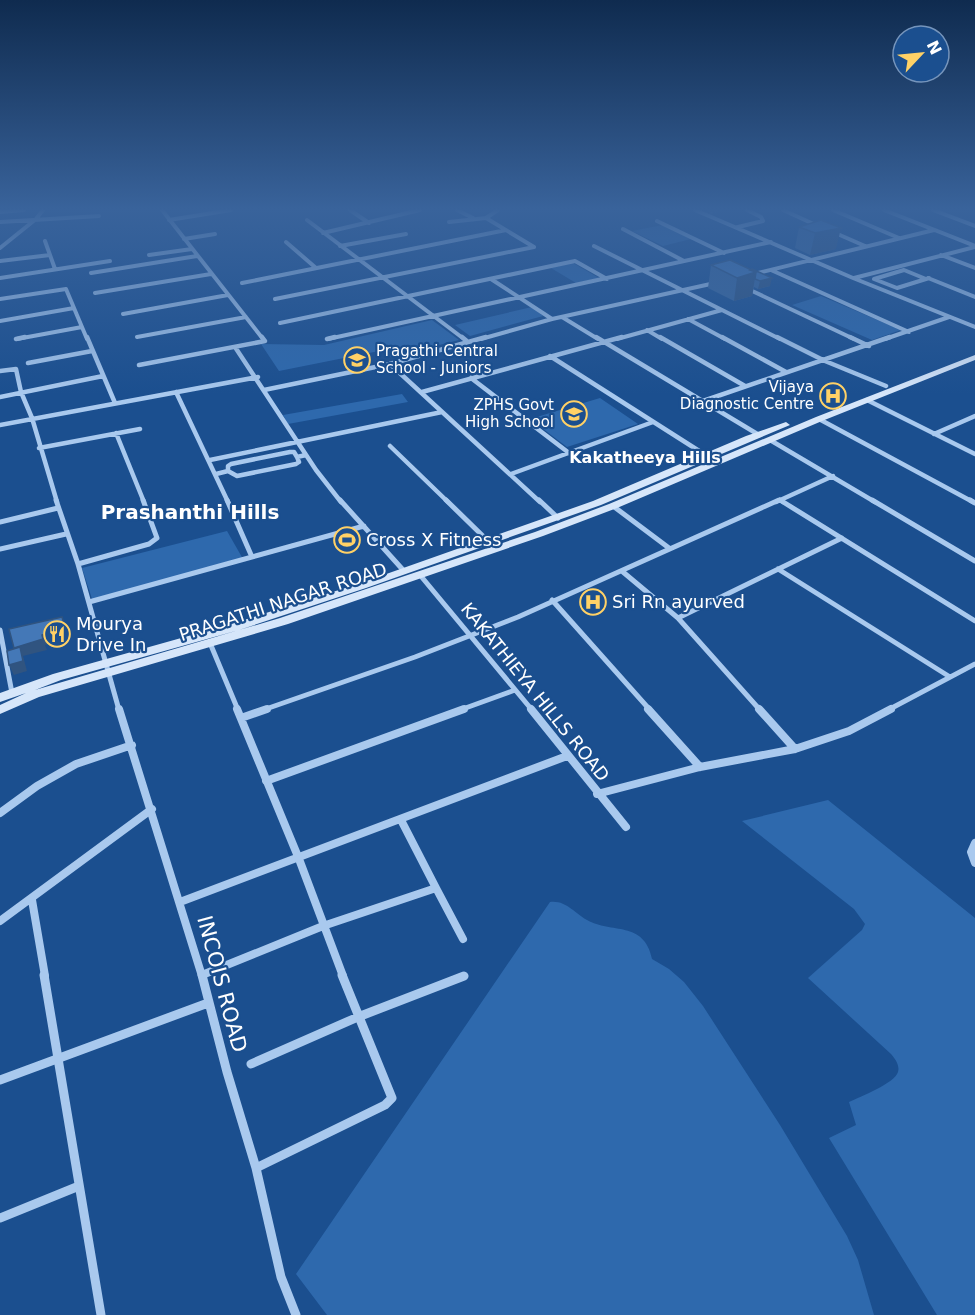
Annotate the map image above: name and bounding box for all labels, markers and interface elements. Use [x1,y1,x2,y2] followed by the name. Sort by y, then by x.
[891,24,951,84] north arrow
[923,37,946,58] text: N
[376,342,498,377] place label: Pragathi Central School - Juniors
[342,345,372,375] school or university icon: Pragathi Central School - Juniors
[680,378,814,413] place label: Vijaya Diagnostic Centre
[818,381,848,411] hospital icon: Vijaya Diagnostic Centre
[465,396,554,431] place label: ZPHS Govt High School
[559,399,589,429] school or university icon: ZPHS Govt High School
[569,448,721,467] district label: Kakatheeya Hills
[101,500,279,524] district label: Prashanthi Hills
[332,525,362,555] sports icon: Cross X Fitness
[366,529,501,550] place label: Cross X Fitness
[176,558,390,645] street label: PRAGATHI NAGAR ROAD
[578,587,608,617] hospital icon: Sri Rn ayurved
[612,591,745,612] place label: Sri Rn ayurved
[457,598,614,785] street label: KAKATHIEYA HILLS ROAD
[76,613,146,655] place label: Mourya Drive In
[42,619,72,649] restaurant icon: Mourya Drive In
[192,913,252,1055] street label: INCOIS ROAD

